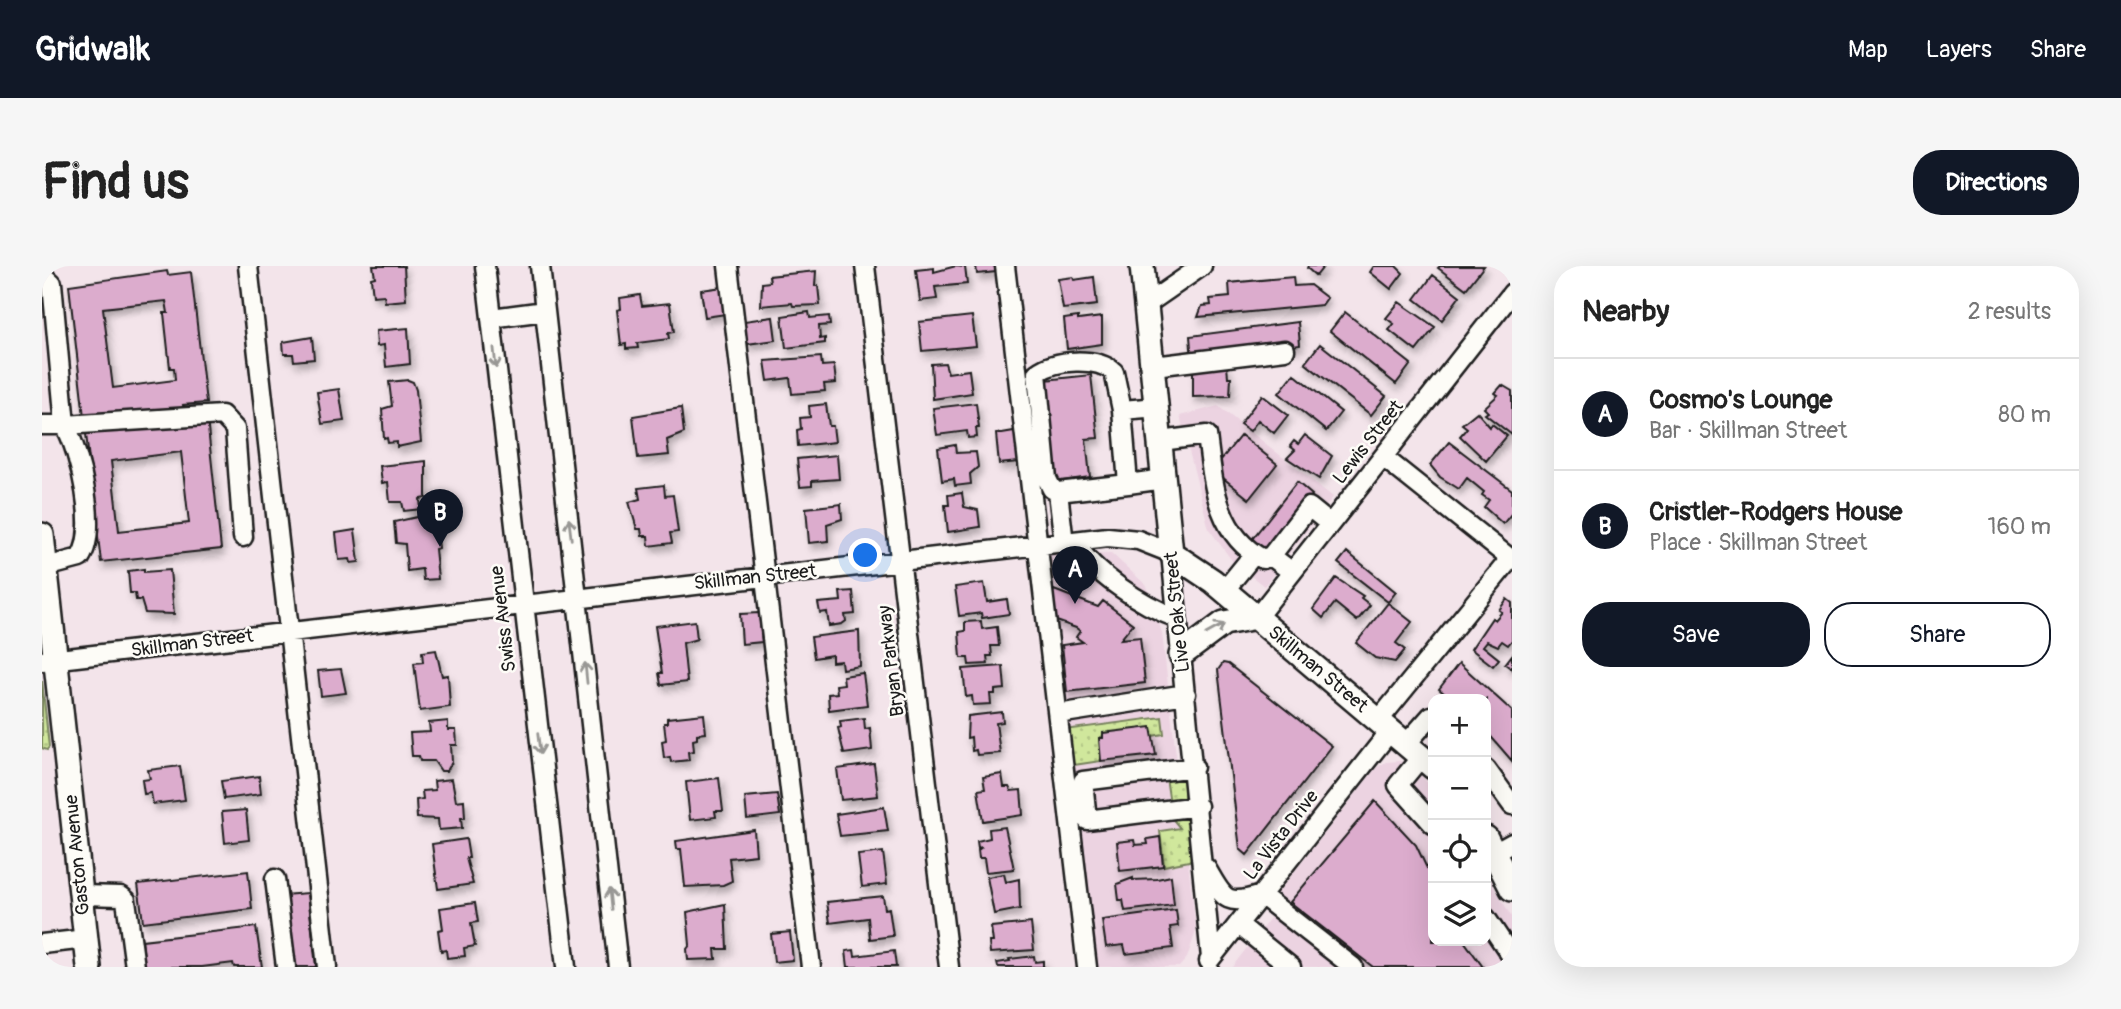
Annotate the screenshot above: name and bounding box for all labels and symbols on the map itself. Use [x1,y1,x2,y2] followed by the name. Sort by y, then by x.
[489,346,502,369] one-way arrow
[1328,395,1409,489] street label: Lewis Street
[417,489,463,547] pin: B
[564,518,577,540] one-way arrow
[848,538,882,572] your location
[1052,546,1098,604] pin: A
[1159,550,1195,674] street label: Live Oak Street
[693,559,818,595] street label: Skillman Street
[485,564,521,673] street label: Swiss Avenue
[872,604,910,718] street label: Bryan Parkway
[1263,620,1373,718] street label: Skillman Street
[1205,622,1225,636] one-way arrow
[130,624,255,662] street label: Skillman Street
[579,662,592,685] one-way arrow
[533,732,546,755] one-way arrow
[1238,785,1324,885] street label: La Vista Drive
[59,793,95,916] street label: Gaston Avenue
[604,888,617,911] one-way arrow

